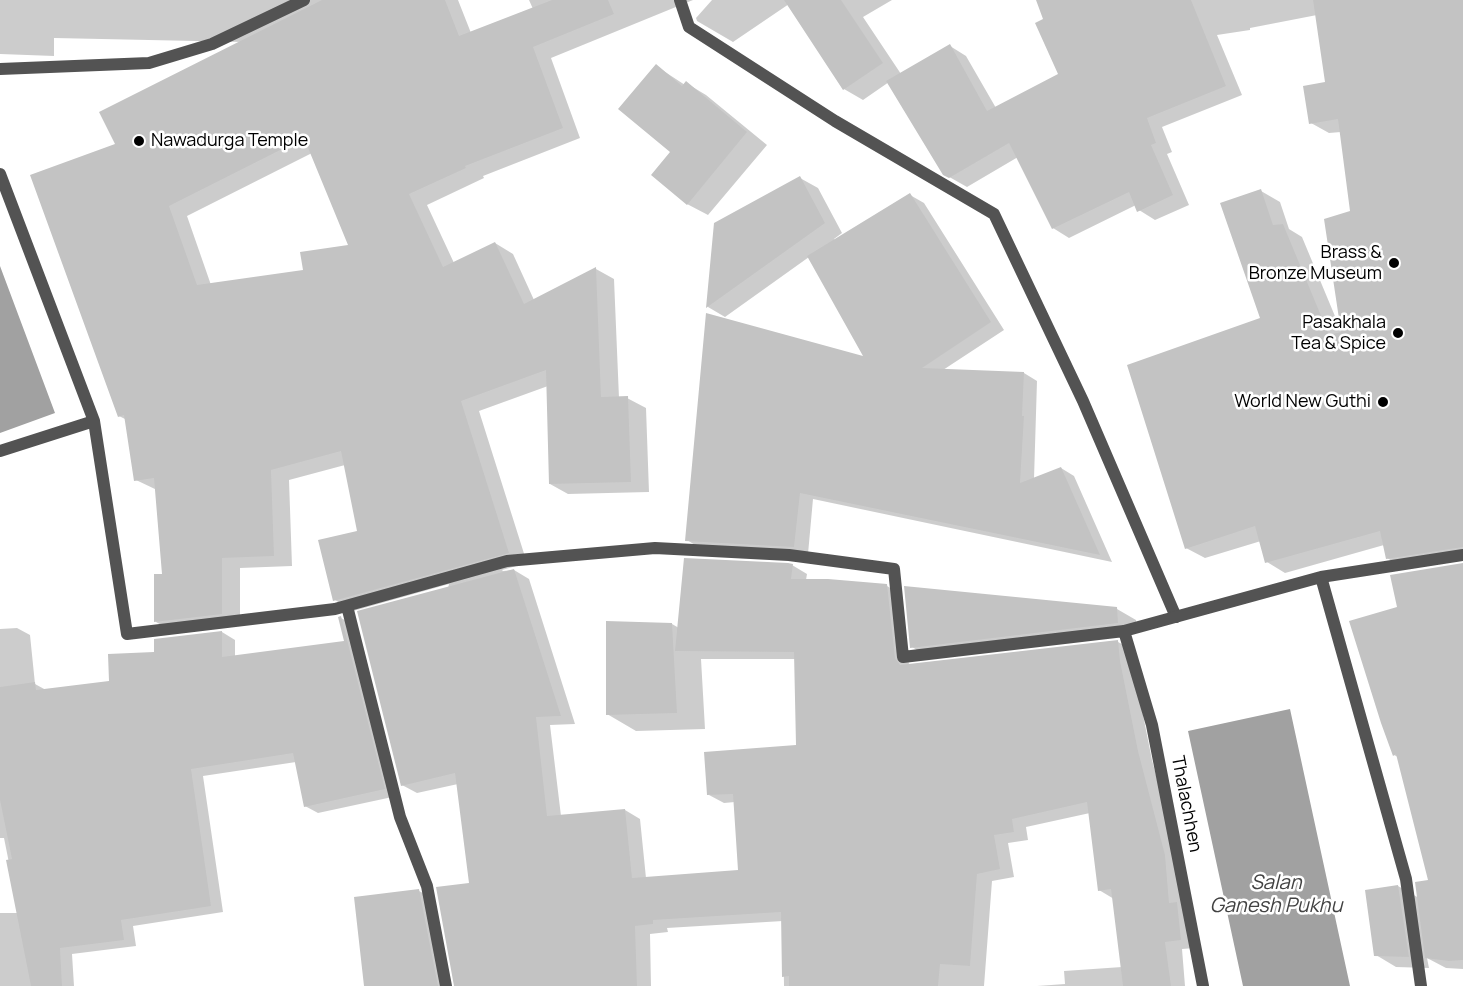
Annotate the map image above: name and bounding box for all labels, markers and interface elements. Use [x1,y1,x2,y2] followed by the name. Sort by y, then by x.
[151,130,308,152] place label: Nawadurga Temple
[132,134,146,148] marker: Nawadurga Temple
[1249,242,1382,284] place label: Brass & Bronze Museum
[1387,256,1401,270] marker: Brass & Bronze Museum
[1291,312,1386,354] place label: Pasakhala Tea & Spice
[1391,326,1405,340] marker: Pasakhala Tea & Spice
[1234,391,1371,413] place label: World New Guthi
[1376,395,1390,409] marker: World New Guthi
[1166,754,1206,854] street label: Thalachhen
[1210,871,1342,918] water label: Salan Ganesh Pukhu

